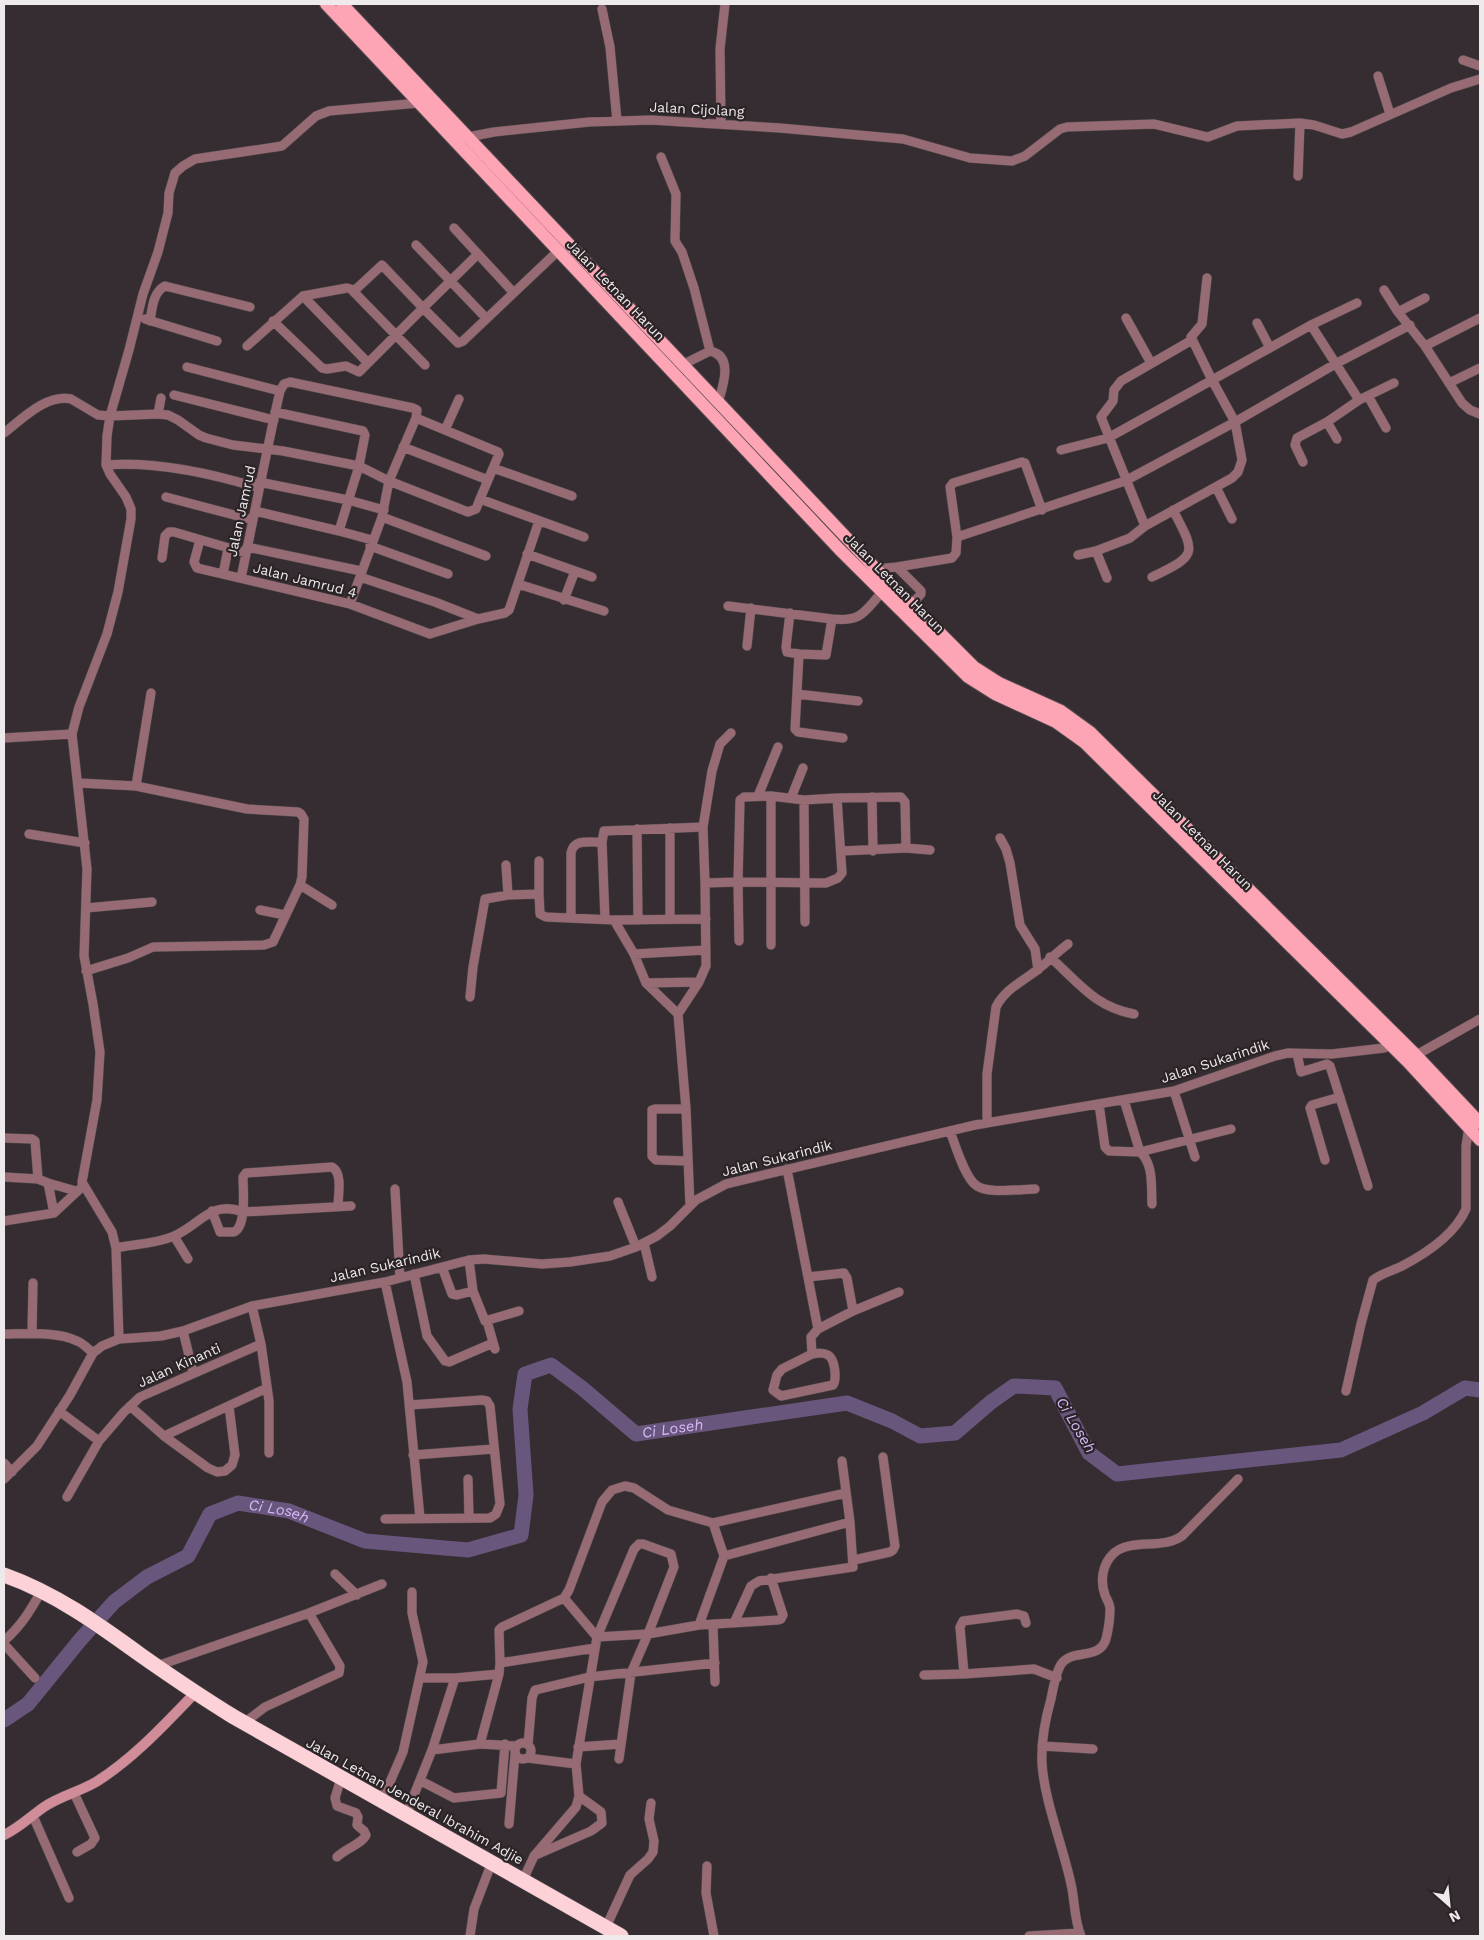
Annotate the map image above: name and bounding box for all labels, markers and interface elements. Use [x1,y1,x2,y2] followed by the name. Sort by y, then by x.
[649,99,745,120] street label: Jalan Cijolang
[564,236,668,344] street label: Jalan Letnan Harun
[224,464,258,558] street label: Jalan Jamrud
[842,530,948,636] street label: Jalan Letnan Harun
[251,559,359,601] street label: Jalan Jamrud 4
[1150,787,1256,893] street label: Jalan Letnan Harun
[1159,1036,1271,1086] street label: Jalan Sukarindik
[720,1137,834,1179] street label: Jalan Sukarindik
[328,1244,442,1286] street label: Jalan Sukarindik
[135,1340,223,1390] street label: Jalan Kinanti
[1052,1394,1100,1456] water label: Ci Loseh
[641,1415,704,1442] water label: Ci Loseh
[247,1496,312,1527] water label: Ci Loseh
[304,1734,526,1868] street label: Jalan Letnan Jenderal Ibrahim Adjie
[1424,1880,1474,1930] north arrow
[1447,1907,1463,1926] text: N

